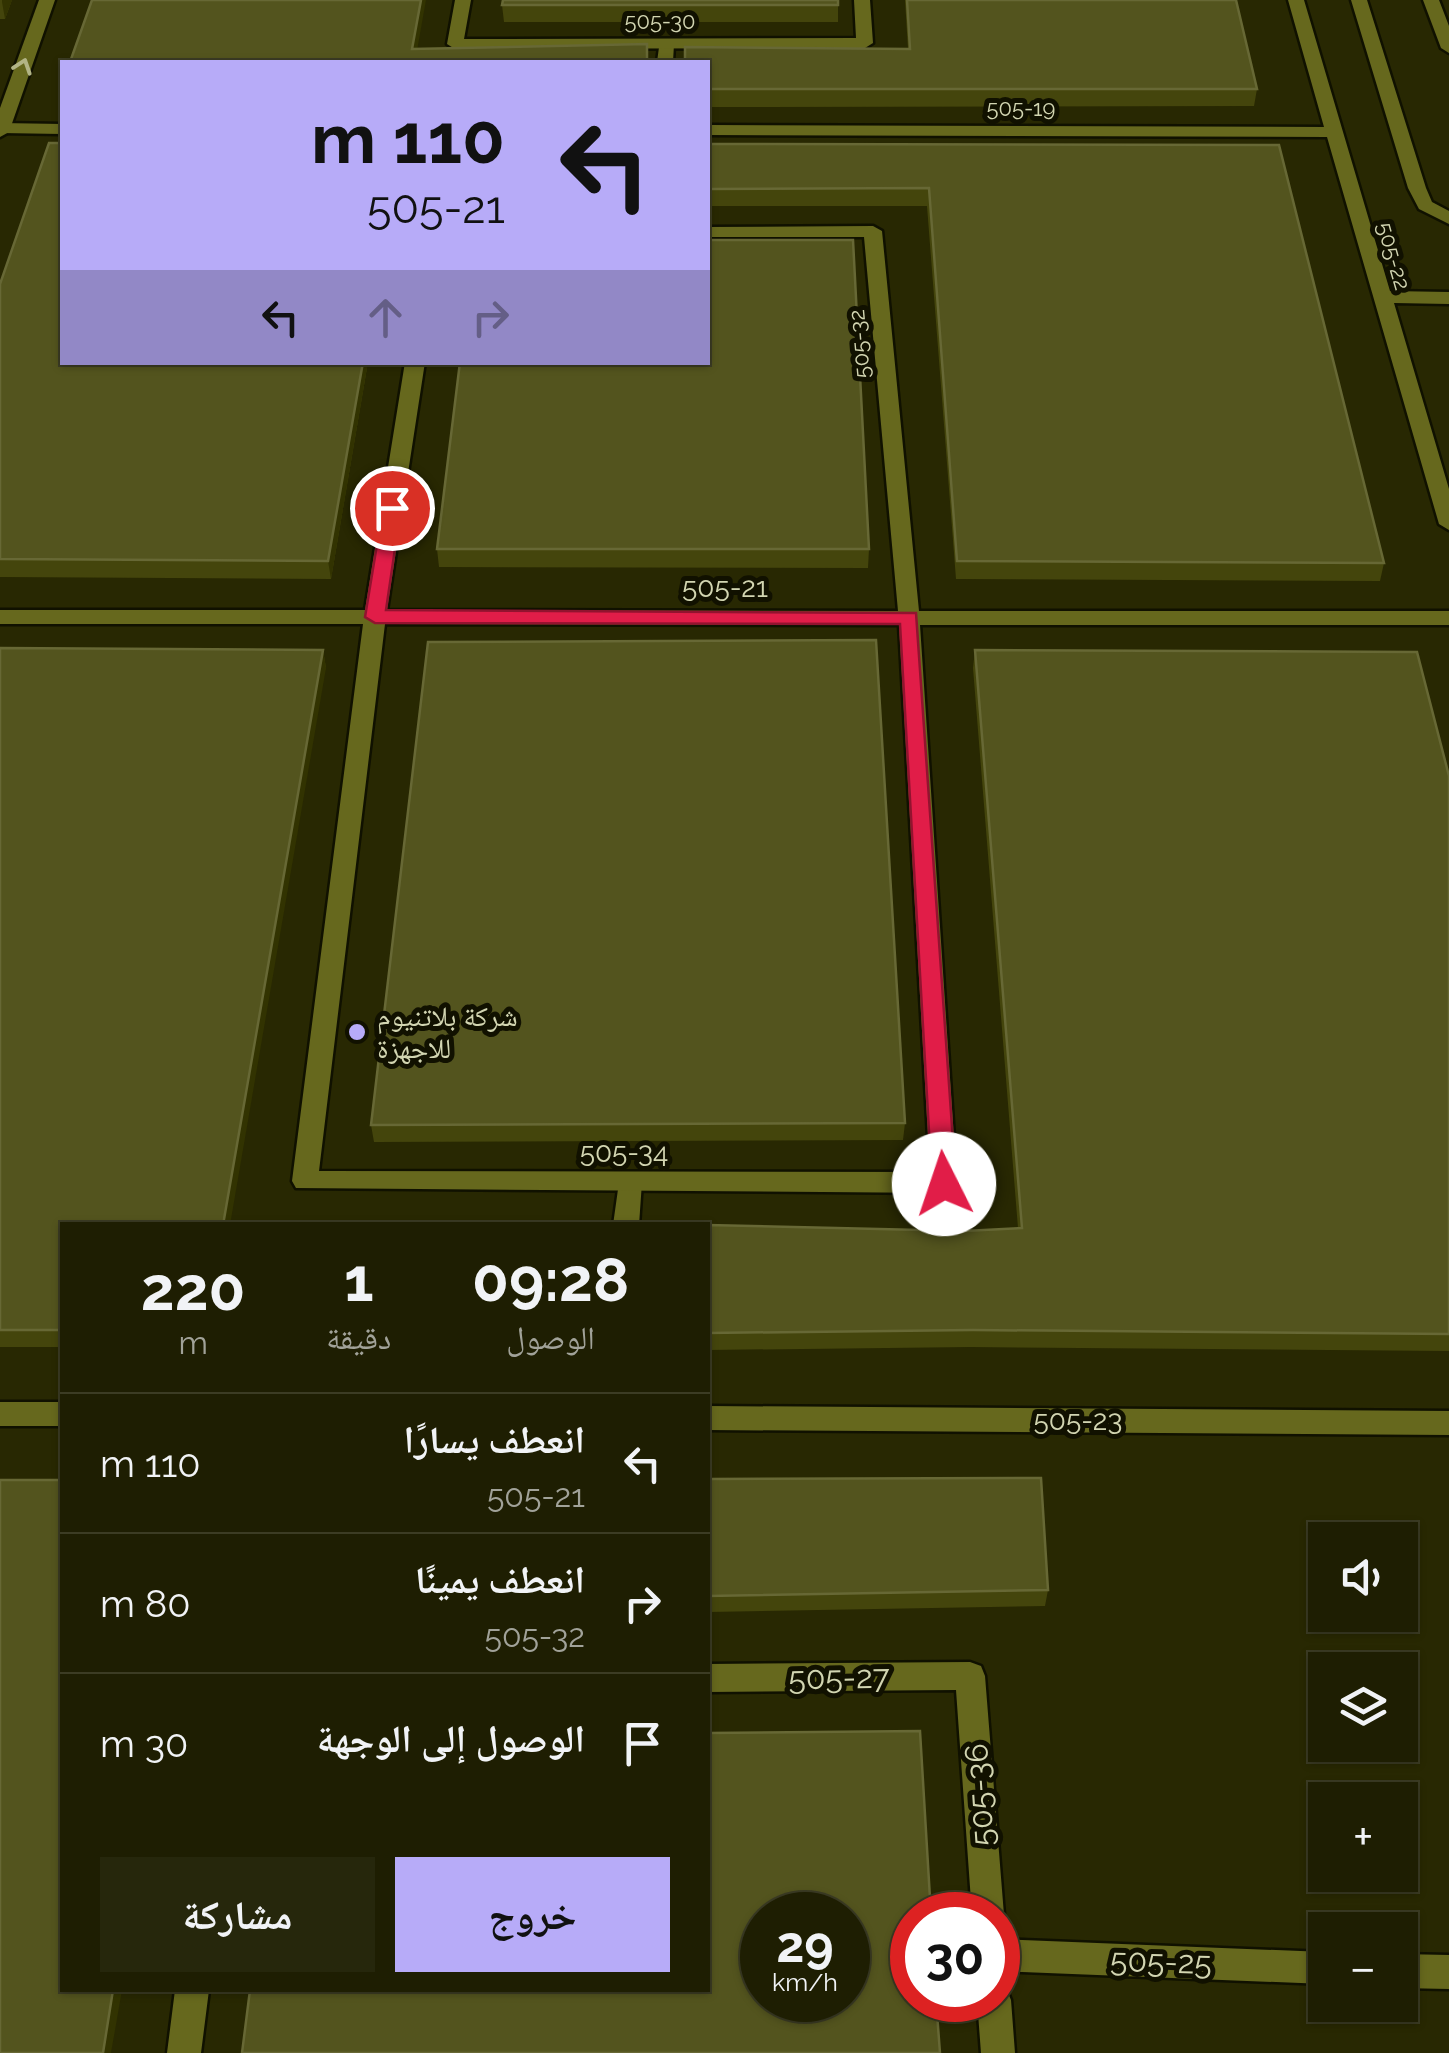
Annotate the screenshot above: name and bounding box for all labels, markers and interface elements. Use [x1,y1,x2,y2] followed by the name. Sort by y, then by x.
[624,8,696,34] street label: 505-30
[12,59,32,76] one-way arrow
[987,95,1055,121] street label: 505-19
[311,97,505,179] text: 110 m
[540,100,670,230] icon: left
[367,181,505,234] text: 505-21
[1372,219,1416,293] street label: 505-22
[253,290,308,345] icon: left
[358,290,413,345] icon: ahead
[463,290,518,345] icon: right
[843,308,875,380] street label: 505-32
[350,466,435,551] pin
[365,481,420,536] icon: arrive
[682,571,768,604] street label: 505-21
[377,1000,518,1065] place label: شركة بلاتنيوم للاجهزة
[346,1021,368,1043] marker: شركة بلاتنيوم للاجهزة
[892,1132,996,1236] position arrow
[580,1136,668,1169] street label: 505-34
[344,1245,374,1315] text: 1
[472,1245,629,1315] text: 09:28
[141,1254,245,1324] text: 220
[326,1319,391,1356] text: دقيقة
[506,1319,595,1356] text: الوصول
[178,1324,208,1361] text: m
[1034,1404,1122,1437] street label: 505-23
[404,1417,585,1462] text: انعطف يسارًا
[615,1436,670,1491] icon: left
[100,1441,200,1486] text: 110 m
[487,1477,585,1514] text: 505-21
[1308,1522,1418,2022] map controls
[1308,1522,1418,1632] button: sound
[415,1557,585,1602] text: انعطف يمينًا
[615,1576,670,1631] icon: right
[100,1581,190,1626] text: 80 m
[485,1617,585,1654] text: 505-32
[1308,1652,1418,1762] button: layers
[788,1658,890,1696] street label: 505-27
[317,1716,585,1761] text: الوصول إلى الوجهة
[615,1716,670,1771] icon: arrive
[100,1721,188,1766] text: 30 m
[957,1742,1001,1848] street label: 505-36
[1308,1782,1418,1892] button: +
[100,1857,375,1972] button: مشاركة
[395,1857,670,1972] button: خروج
[890,1892,1020,2022] speed limit sign: 30
[1308,1912,1418,2022] button: −
[776,1915,834,1974] text: 29
[1109,1941,1213,1981] street label: 505-25
[772,1967,838,1997] text: km/h

